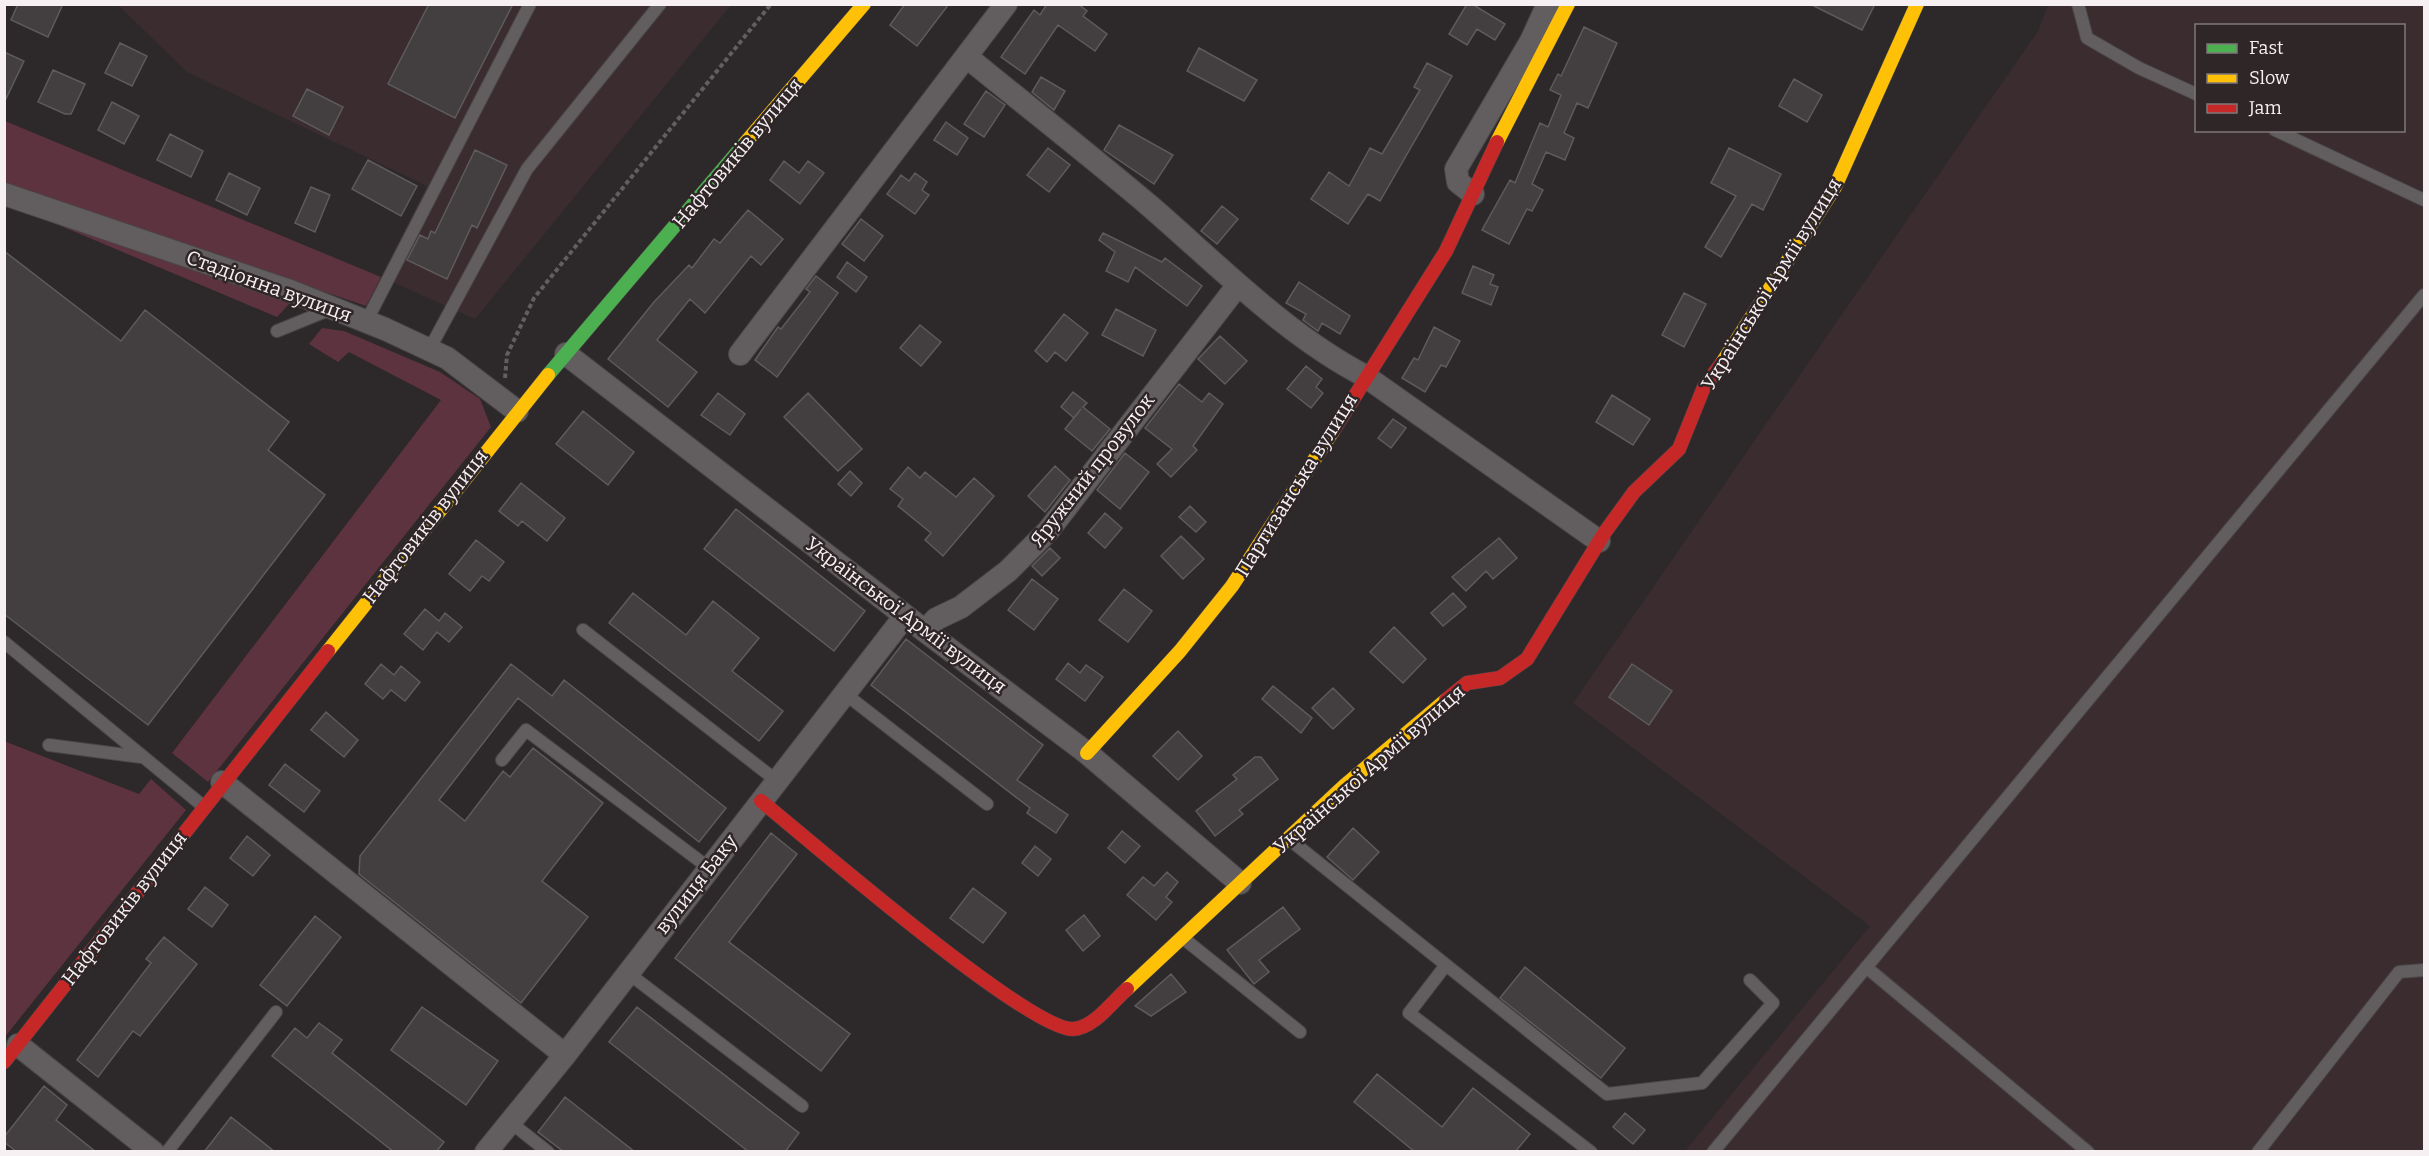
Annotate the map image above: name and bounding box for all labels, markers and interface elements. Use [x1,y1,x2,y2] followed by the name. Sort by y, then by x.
[2195,24,2405,132] legend
[2249,37,2284,59] text: Fast
[2249,67,2290,89] text: Slow
[667,73,807,233] street label: Нафтовиків вулиця
[2248,97,2282,119] text: Jam
[1696,174,1846,394] street label: Української Армії вулиця
[183,245,355,327] street label: Стадіонна вулиця
[1025,388,1159,551] street label: Яружний провулок
[1230,389,1362,581] street label: Партизанська вулиця
[357,444,493,608] street label: Нафтовиків вулиця
[801,532,1011,698] street label: Української Армії вулиця
[1269,679,1469,859] street label: Української Армії вулиця
[56,826,192,990] street label: Нафтовиків вулиця
[650,829,742,938] street label: вулиця Баку

